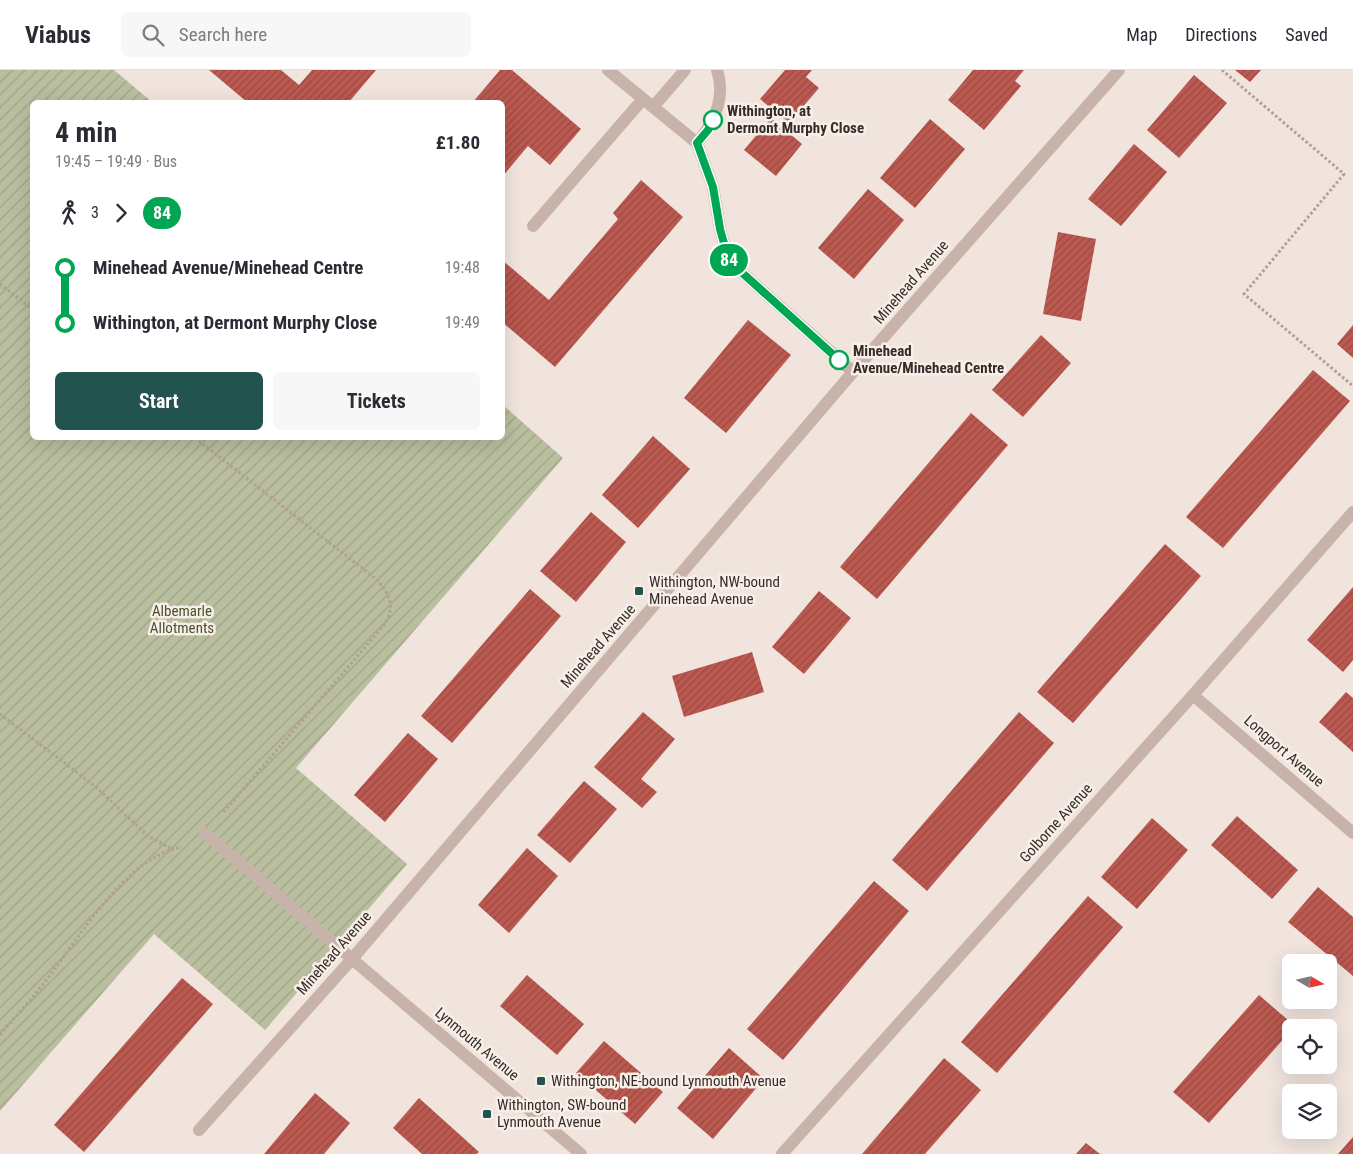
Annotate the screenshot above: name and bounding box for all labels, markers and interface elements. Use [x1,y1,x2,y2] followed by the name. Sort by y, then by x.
[121,12,471,57] search box
[25,21,91,49] text: Viabus
[139,21,167,49] icon: search
[179,23,267,46] text: Search here
[1126,24,1157,45] text: Map
[1185,24,1257,45] text: Directions
[1285,24,1328,45] text: Saved
[727,102,864,137] place label: Withington, at Dermont Murphy Close
[703,110,723,130] marker: Withington, at Dermont Murphy Close
[55,116,117,149] text: 4 min
[436,131,480,154] text: £1.80
[55,152,177,171] text: 19:45 – 19:49 · Bus
[55,199,83,227] icon: walk
[107,199,135,227] icon: forward
[153,202,171,223] text: 84
[91,203,99,222] text: 3
[870,237,952,327] street label: Minehead Avenue
[706,244,752,276] line badge: 84
[720,249,738,270] text: 84
[93,256,363,279] text: Minehead Avenue/Minehead Centre
[445,258,480,277] text: 19:48
[93,311,377,334] text: Withington, at Dermont Murphy Close
[445,313,480,332] text: 19:49
[853,342,1004,377] place label: Minehead Avenue/Minehead Centre
[829,350,849,370] marker: Minehead Avenue/Minehead Centre
[55,372,263,430] button: Start
[273,372,480,430] button: Tickets
[649,573,780,608] place label: Withington, NW-bound Minehead Avenue
[633,585,645,597] marker: Withington, NW-bound Minehead Avenue
[557,601,639,691] street label: Minehead Avenue
[150,602,214,637] park label: Albemarle Allotments
[1240,711,1328,791] street label: Longport Avenue
[1016,780,1096,866] street label: Golborne Avenue
[293,908,375,998] street label: Minehead Avenue
[1282,954,1338,1009] north arrow
[1282,954,1337,1139] map controls
[431,1004,523,1084] street label: Lynmouth Avenue
[1282,1019,1337,1074] button: locate
[551,1072,786,1090] place label: Withington, NE-bound Lynmouth Avenue
[535,1075,547,1087] marker: Withington, NE-bound Lynmouth Avenue
[1282,1084,1337,1139] button: layers
[497,1096,627,1131] place label: Withington, SW-bound Lynmouth Avenue
[481,1108,493,1120] marker: Withington, SW-bound Lynmouth Avenue

